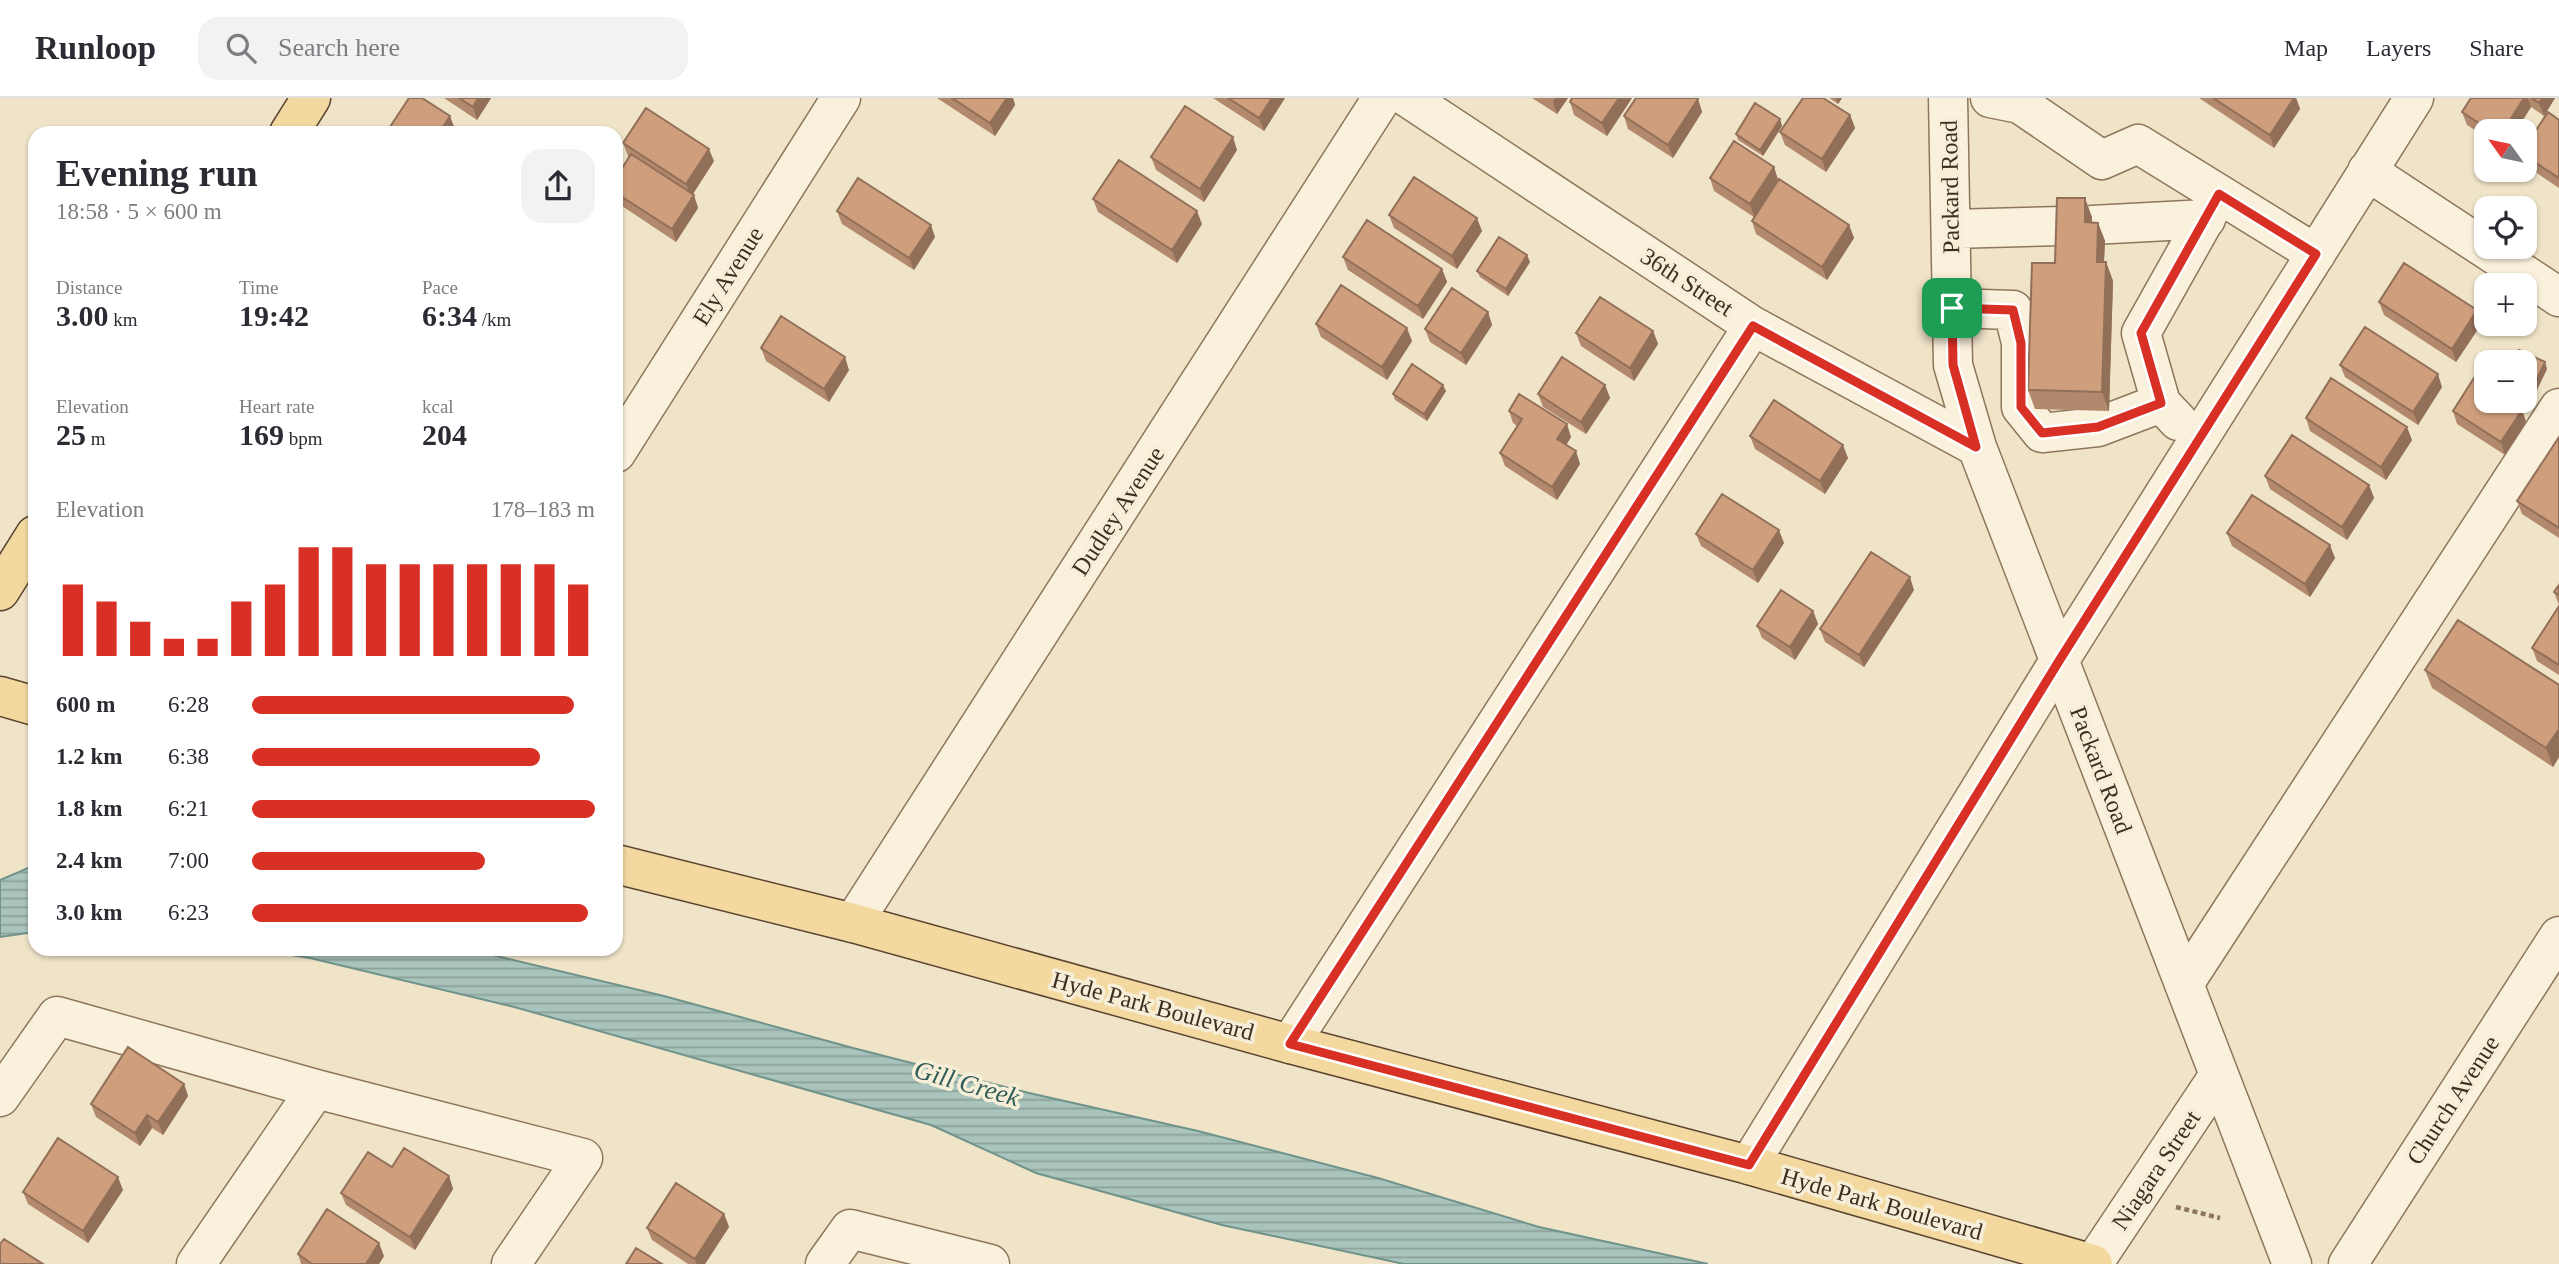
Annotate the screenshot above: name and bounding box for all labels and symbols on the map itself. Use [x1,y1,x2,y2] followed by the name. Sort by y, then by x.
[2474,119,2538,182] north arrow
[1936,120,1964,254] street label: Packard Road
[688,222,768,330] street label: Ely Avenue
[1636,243,1738,322] street label: 36th Street
[1922,278,1982,338] pin
[1067,442,1169,580] street label: Dudley Avenue
[2065,703,2137,837] street label: Packard Road
[1049,967,1257,1045] street label: Hyde Park Boulevard
[2402,1031,2504,1169] street label: Church Avenue
[911,1055,1023,1112] water label: Gill Creek
[2107,1105,2206,1234] street label: Niagara Street
[1778,1163,1986,1245] street label: Hyde Park Boulevard

